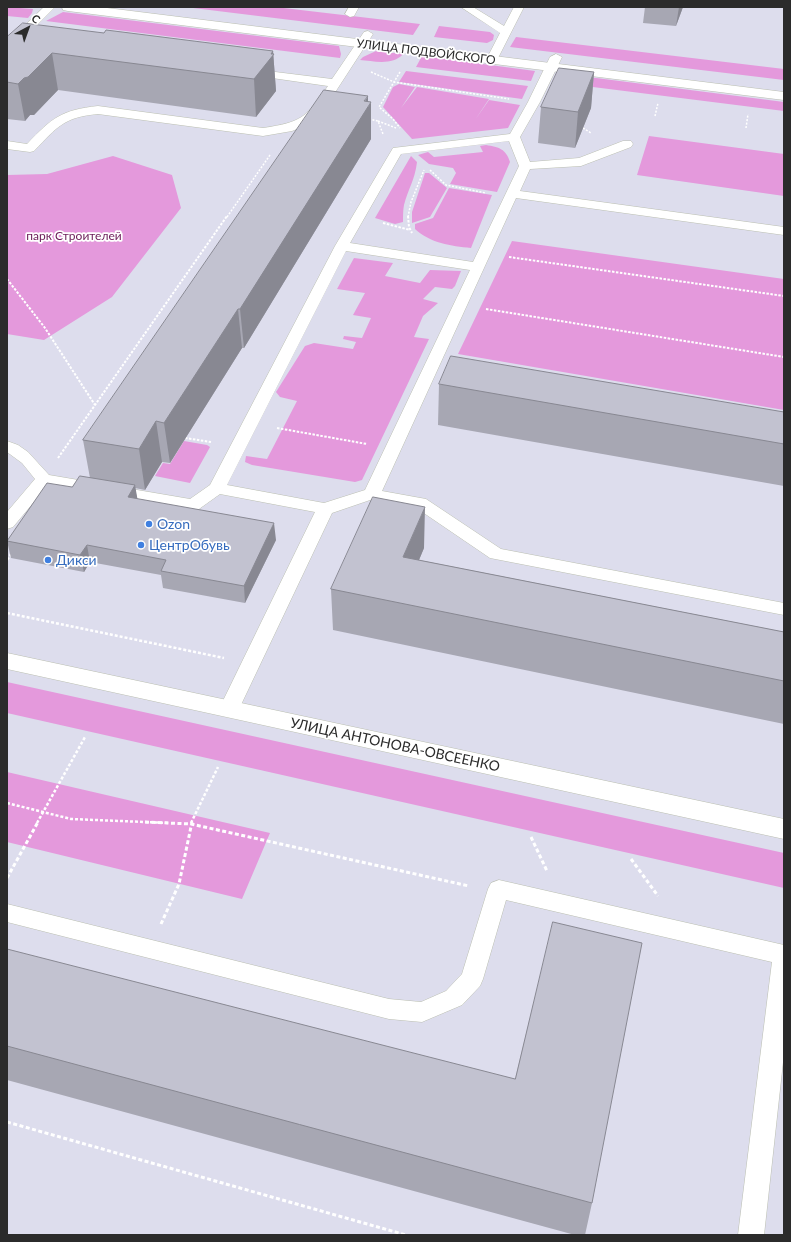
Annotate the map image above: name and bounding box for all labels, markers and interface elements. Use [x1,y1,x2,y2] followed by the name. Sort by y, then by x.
[8,8,48,48] north arrow
[29,11,43,26] text: С
[356,36,496,68] street label: УЛИЦА ПОДВОЙСКОГО
[26,229,122,243] park label: парк Строителей
[157,516,190,532] place label: Ozon
[144,519,154,529] marker: Ozon
[149,537,230,553] place label: ЦентрОбувь
[136,540,146,550] marker: ЦентрОбувь
[56,552,97,568] place label: Дикси
[43,555,53,565] marker: Дикси
[289,715,501,775] street label: УЛИЦА АНТОНОВА-ОВСЕЕНКО

